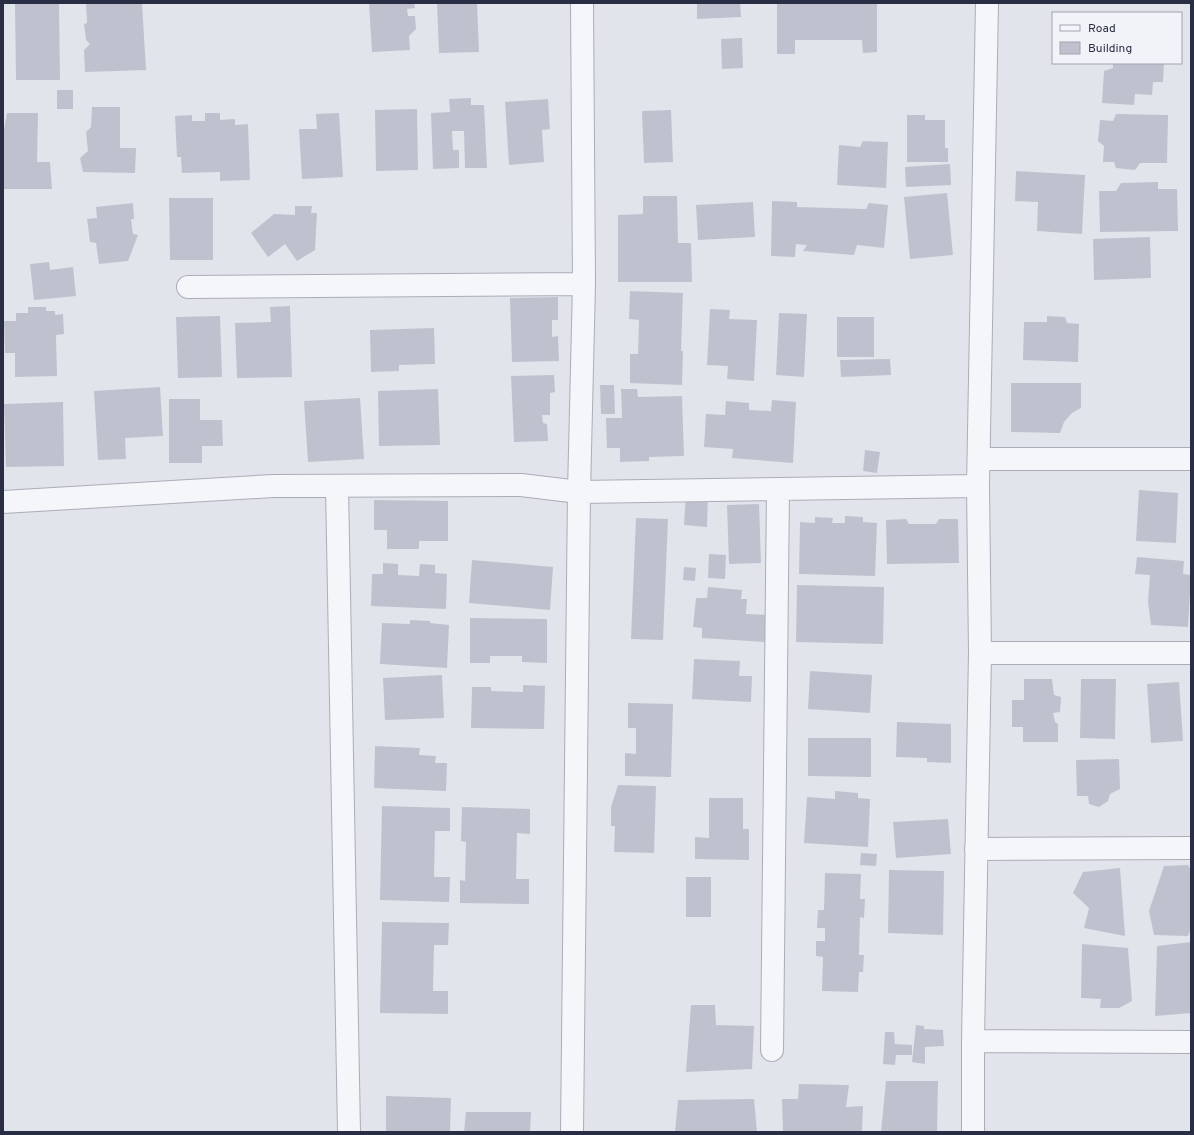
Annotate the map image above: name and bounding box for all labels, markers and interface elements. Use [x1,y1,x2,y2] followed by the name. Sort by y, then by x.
[1052,12,1182,64] legend
[1088,21,1116,37] text: Road
[1088,41,1132,57] text: Building

